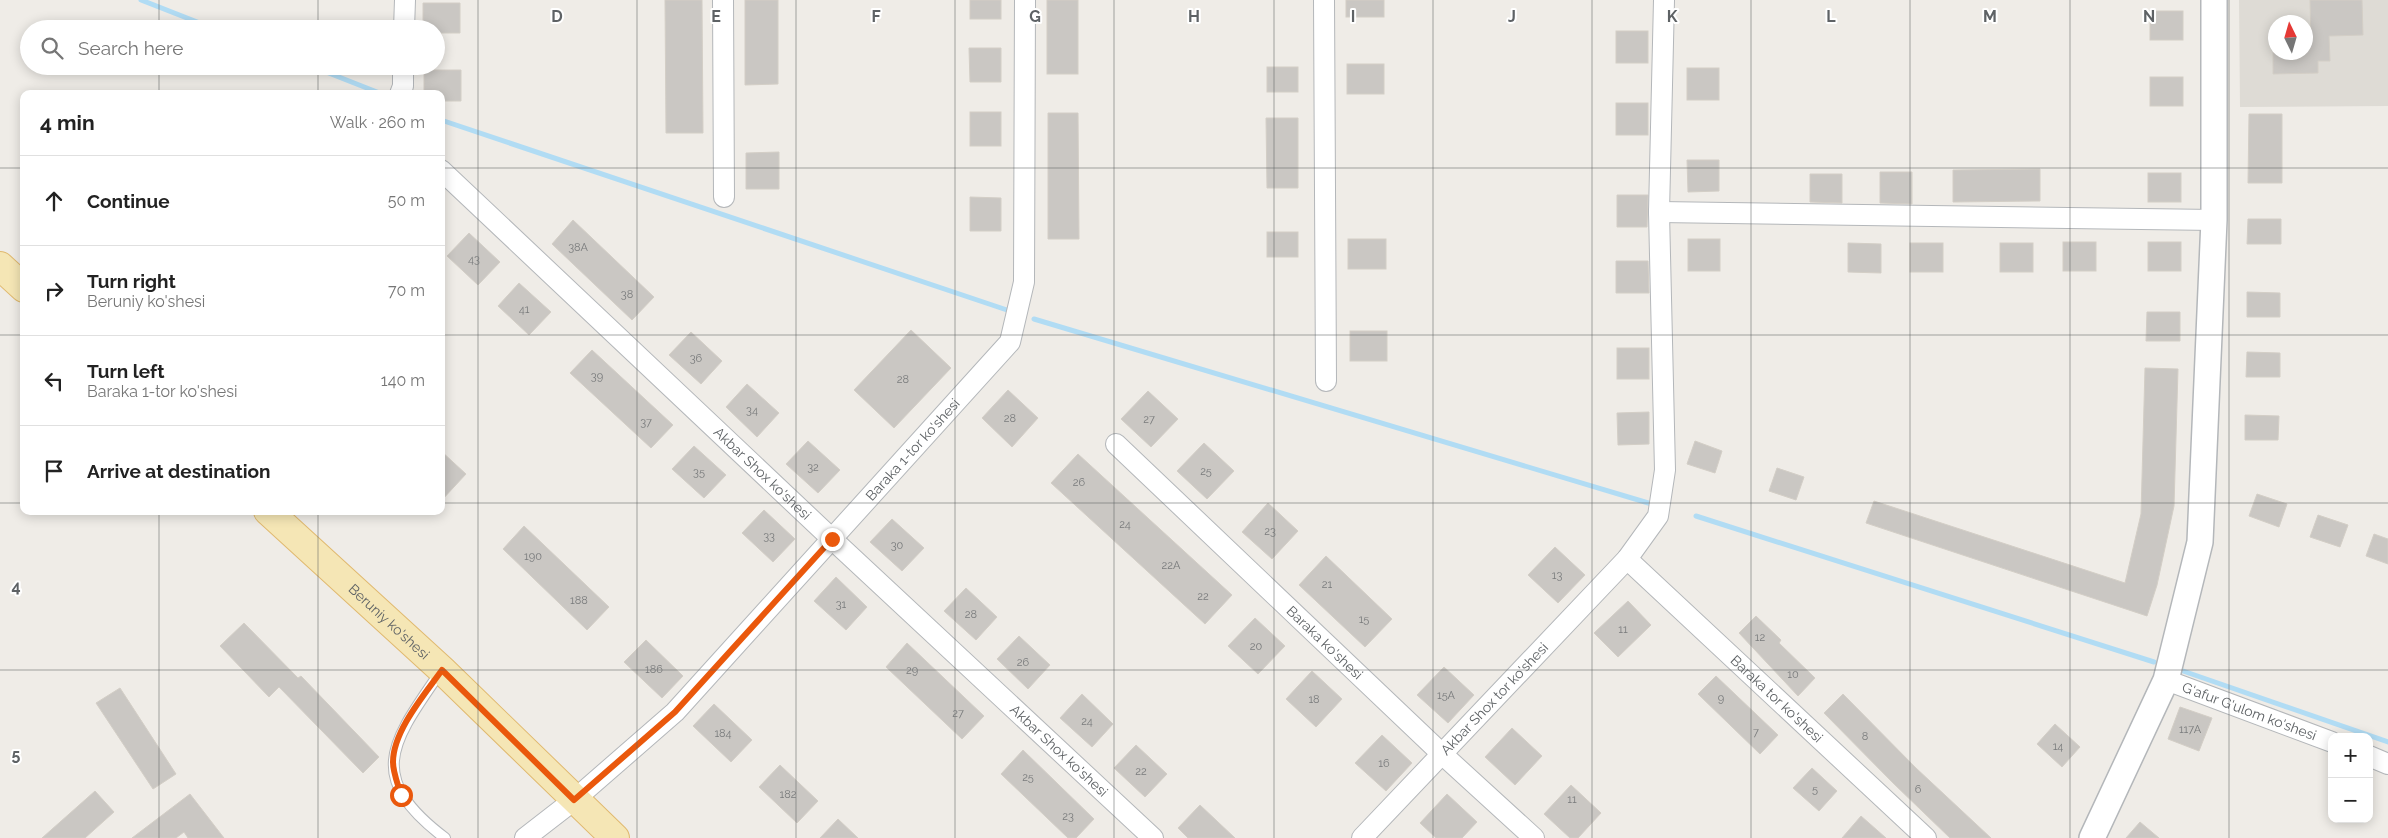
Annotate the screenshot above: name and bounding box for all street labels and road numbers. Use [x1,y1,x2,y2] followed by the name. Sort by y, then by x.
[862,395,963,504] street label: Baraka 1-tor ko'shesi
[711,424,814,523] street label: Akbar Shox ko'shesi
[345,581,433,662] street label: Beruniy ko'shesi
[1283,603,1366,682] street label: Baraka ko'shesi
[1437,639,1551,758] street label: Akbar Shox tor ko'shesi
[1728,652,1826,746] street label: Baraka tor ko'shesi
[2180,679,2319,743] street label: G'afur G'ulom ko'shesi
[1007,701,1111,800] street label: Akbar Shox ko'shesi

